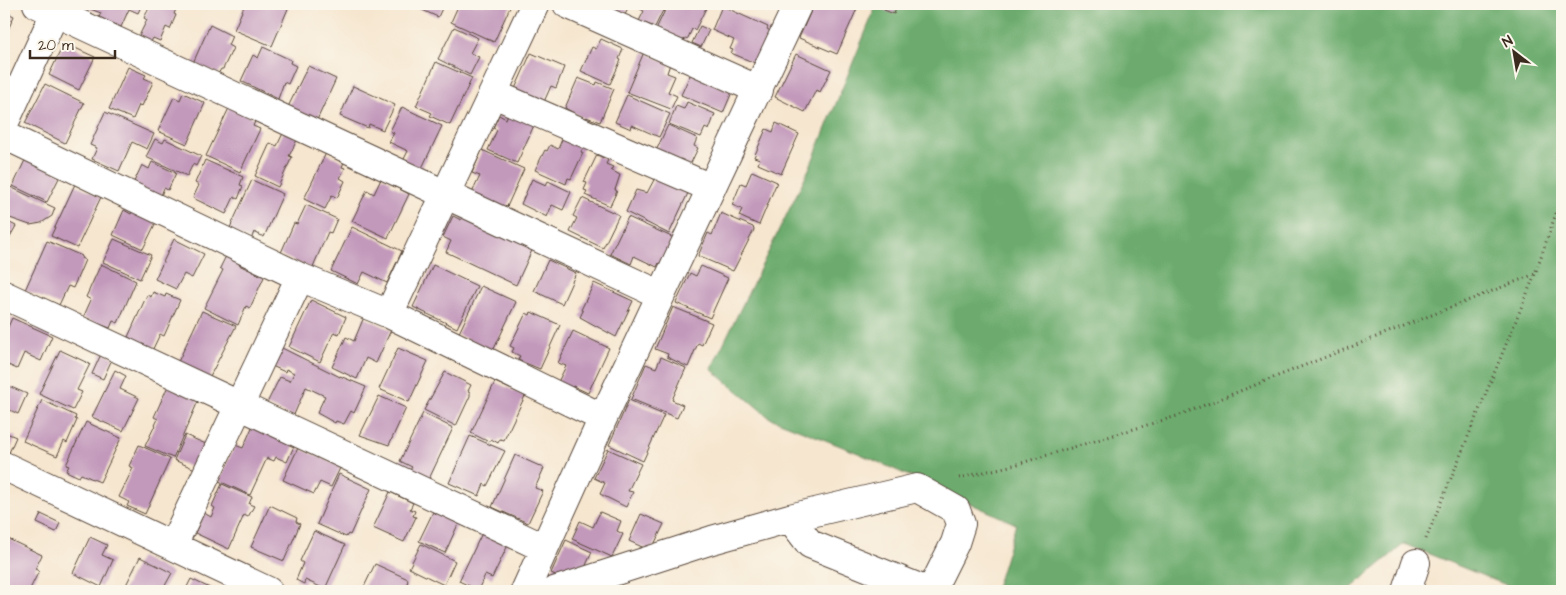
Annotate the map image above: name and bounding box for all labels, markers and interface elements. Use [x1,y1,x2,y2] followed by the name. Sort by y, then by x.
[30,28,115,60] scale bar
[1488,28,1538,78] north arrow
[1499,31,1517,53] text: N
[38,35,74,56] text: 20 m

